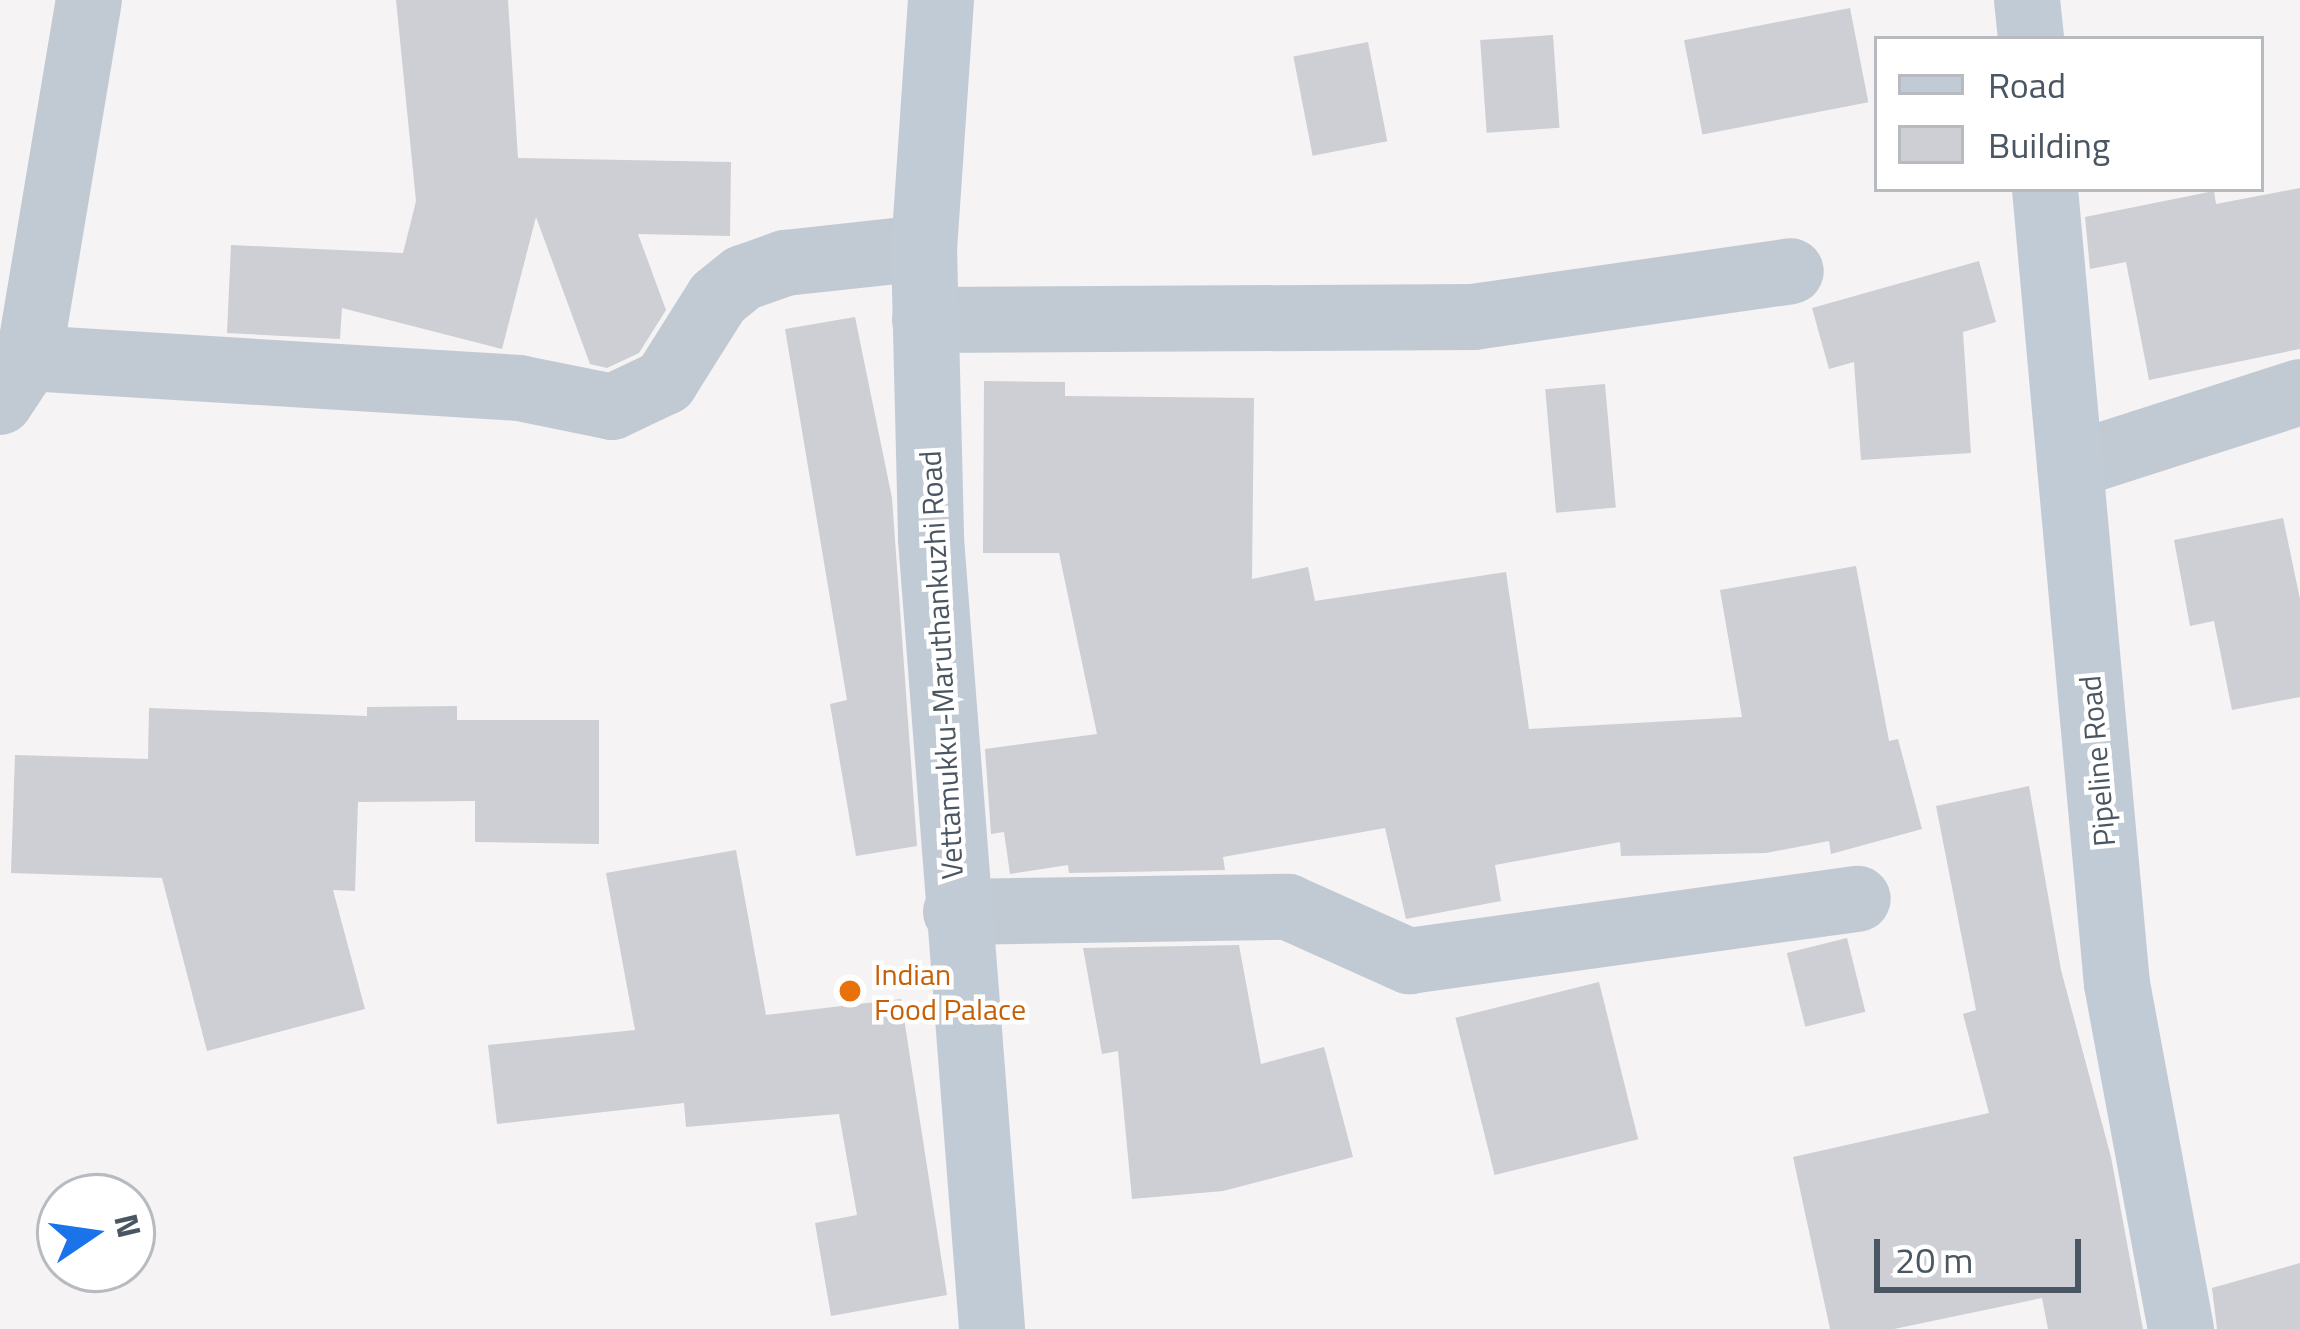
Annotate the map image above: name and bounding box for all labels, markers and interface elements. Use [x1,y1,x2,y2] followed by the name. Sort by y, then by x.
[1874,36,2264,192] legend
[1988,57,2066,112] text: Road
[1988,117,2110,172] text: Building
[912,450,970,880] street label: Vettamukku-Maruthankuzhi Road
[2072,674,2122,848] street label: Pipeline Road
[874,956,1026,1026] place label: Indian Food Palace
[837,978,863,1004] marker: Indian Food Palace
[36,1173,156,1293] north arrow
[101,1209,155,1242] text: N
[1880,1215,2087,1289] scale bar
[1895,1232,1973,1287] text: 20 m

